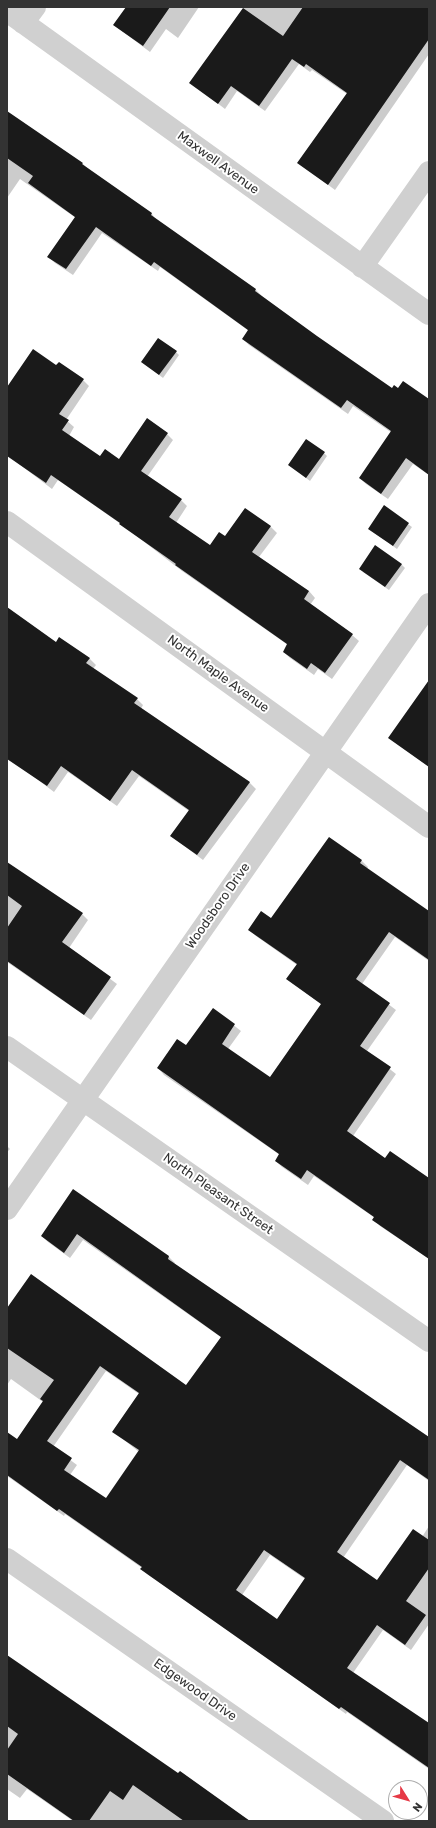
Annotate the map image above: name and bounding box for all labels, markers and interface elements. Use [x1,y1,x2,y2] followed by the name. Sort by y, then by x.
[174,128,262,198] street label: Maxwell Avenue
[164,632,272,716] street label: North Maple Avenue
[183,860,253,952] street label: Woodsboro Drive
[160,1150,276,1238] street label: North Pleasant Street
[150,1656,240,1724] street label: Edgewood Drive
[388,1780,428,1820] north arrow
[410,1800,425,1814] text: N

